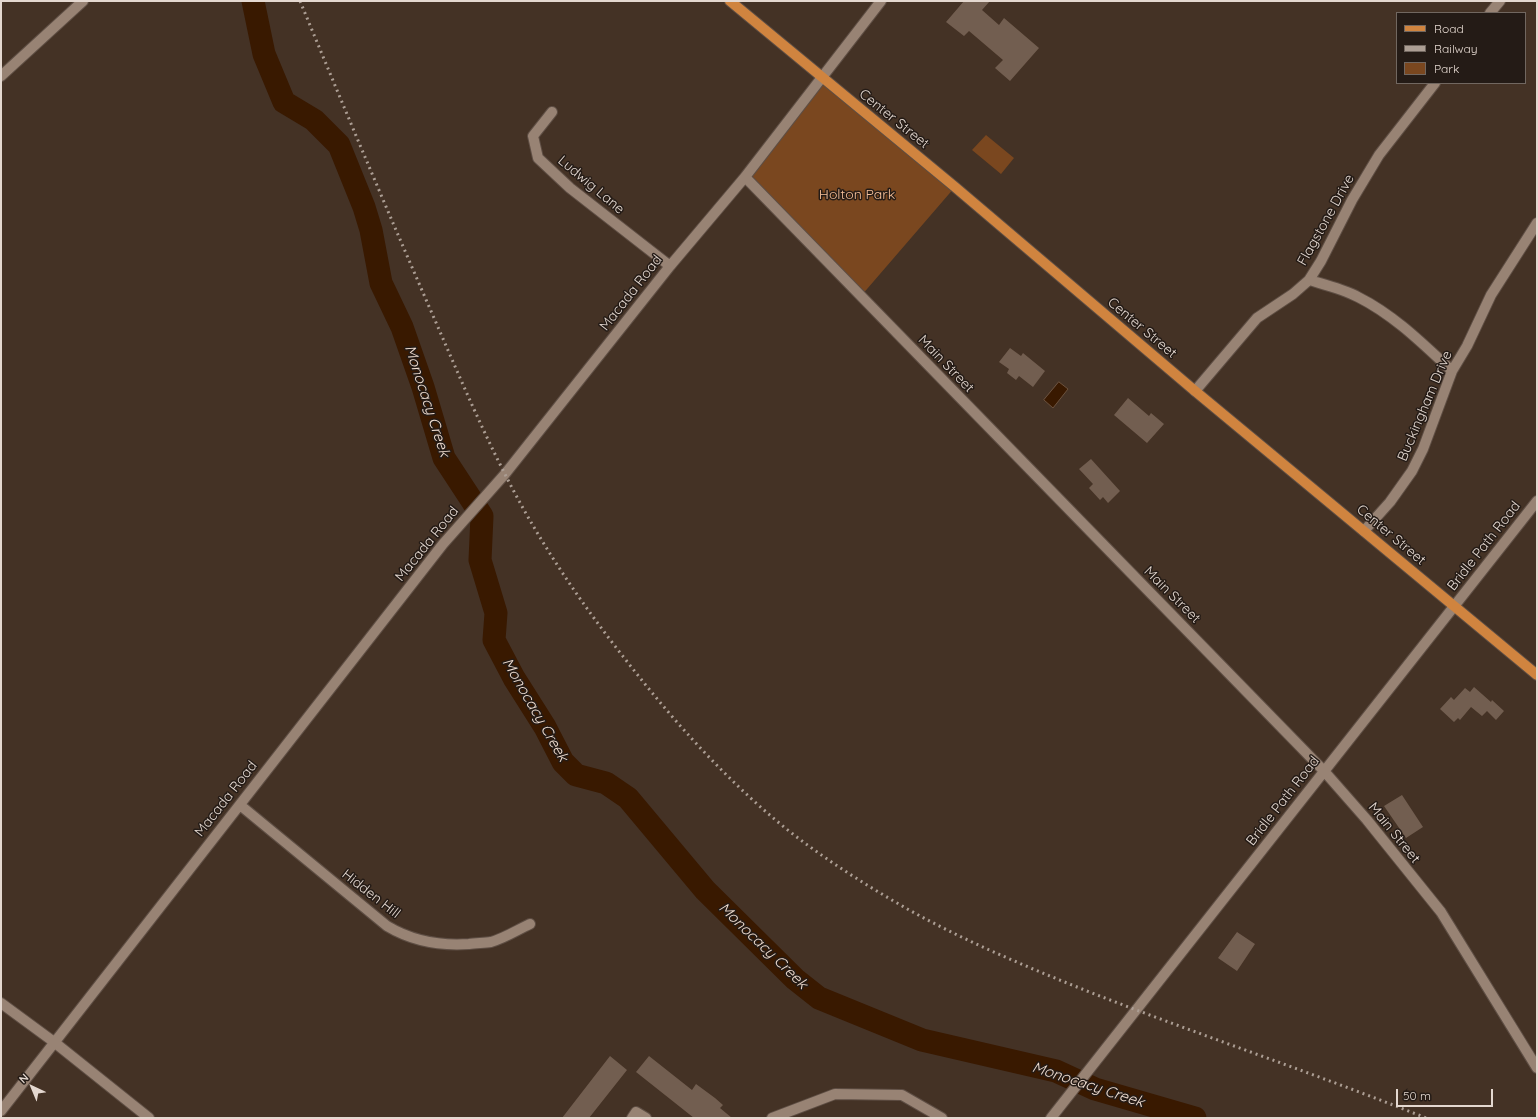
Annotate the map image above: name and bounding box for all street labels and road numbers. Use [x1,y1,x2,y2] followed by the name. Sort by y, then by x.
[856,86,932,152] street label: Center Street
[554,152,628,218] street label: Ludwig Lane
[1294,172,1358,268] street label: Flagstone Drive
[596,252,666,334] street label: Macada Road
[1104,294,1180,362] street label: Center Street
[915,332,977,396] street label: Main Street
[1394,348,1456,464] street label: Buckingham Drive
[1444,498,1524,594] street label: Bridle Path Road
[1353,501,1429,569] street label: Center Street
[392,503,462,585] street label: Macada Road
[1140,563,1204,627] street label: Main Street
[1243,753,1323,849] street label: Bridle Path Road
[191,758,261,840] street label: Macada Road
[1364,799,1424,867] street label: Main Street
[338,866,404,922] street label: Hidden Hill

